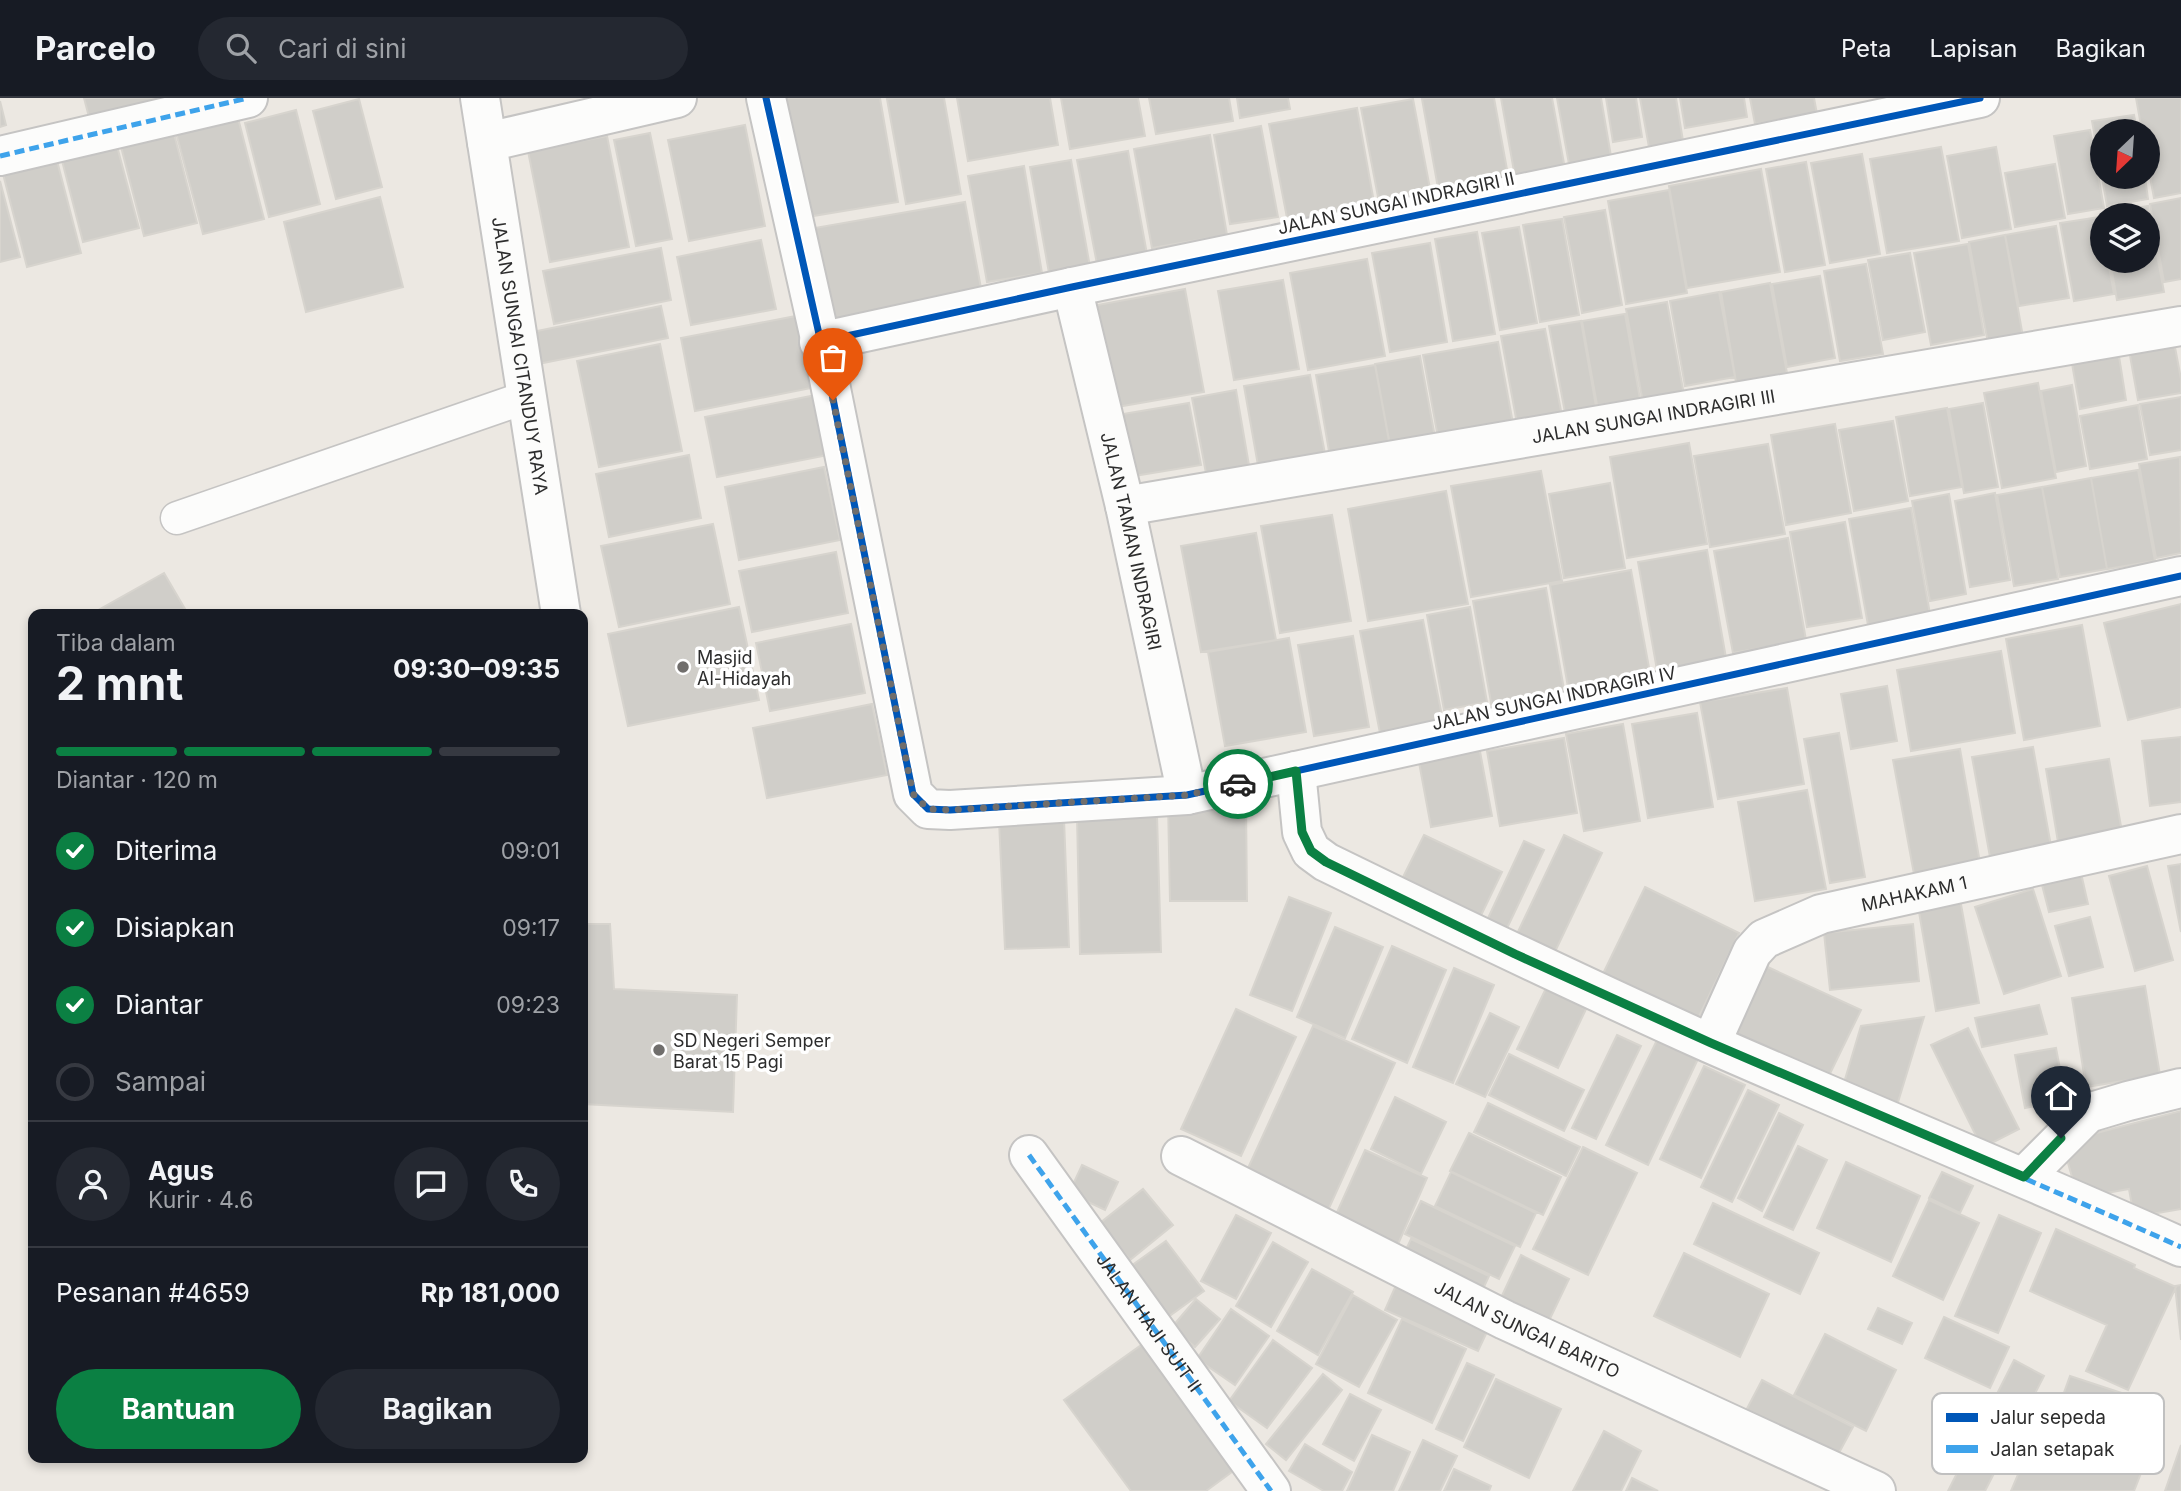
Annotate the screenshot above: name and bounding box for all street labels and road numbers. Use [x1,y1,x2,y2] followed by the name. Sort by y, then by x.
[1276,168,1516,238] street label: JALAN SUNGAI INDRAGIRI II
[488,215,553,496] street label: JALAN SUNGAI CITANDUY RAYA
[1530,385,1777,447] street label: JALAN SUNGAI INDRAGIRI III
[1097,430,1166,652] street label: JALAN TAMAN INDRAGIRI
[1430,662,1678,734] street label: JALAN SUNGAI INDRAGIRI IV
[1859,871,1969,915] street label: MAHAKAM 1
[1092,1249,1206,1396] street label: JALAN HAJI SUIT II
[1431,1276,1623,1382] street label: JALAN SUNGAI BARITO

